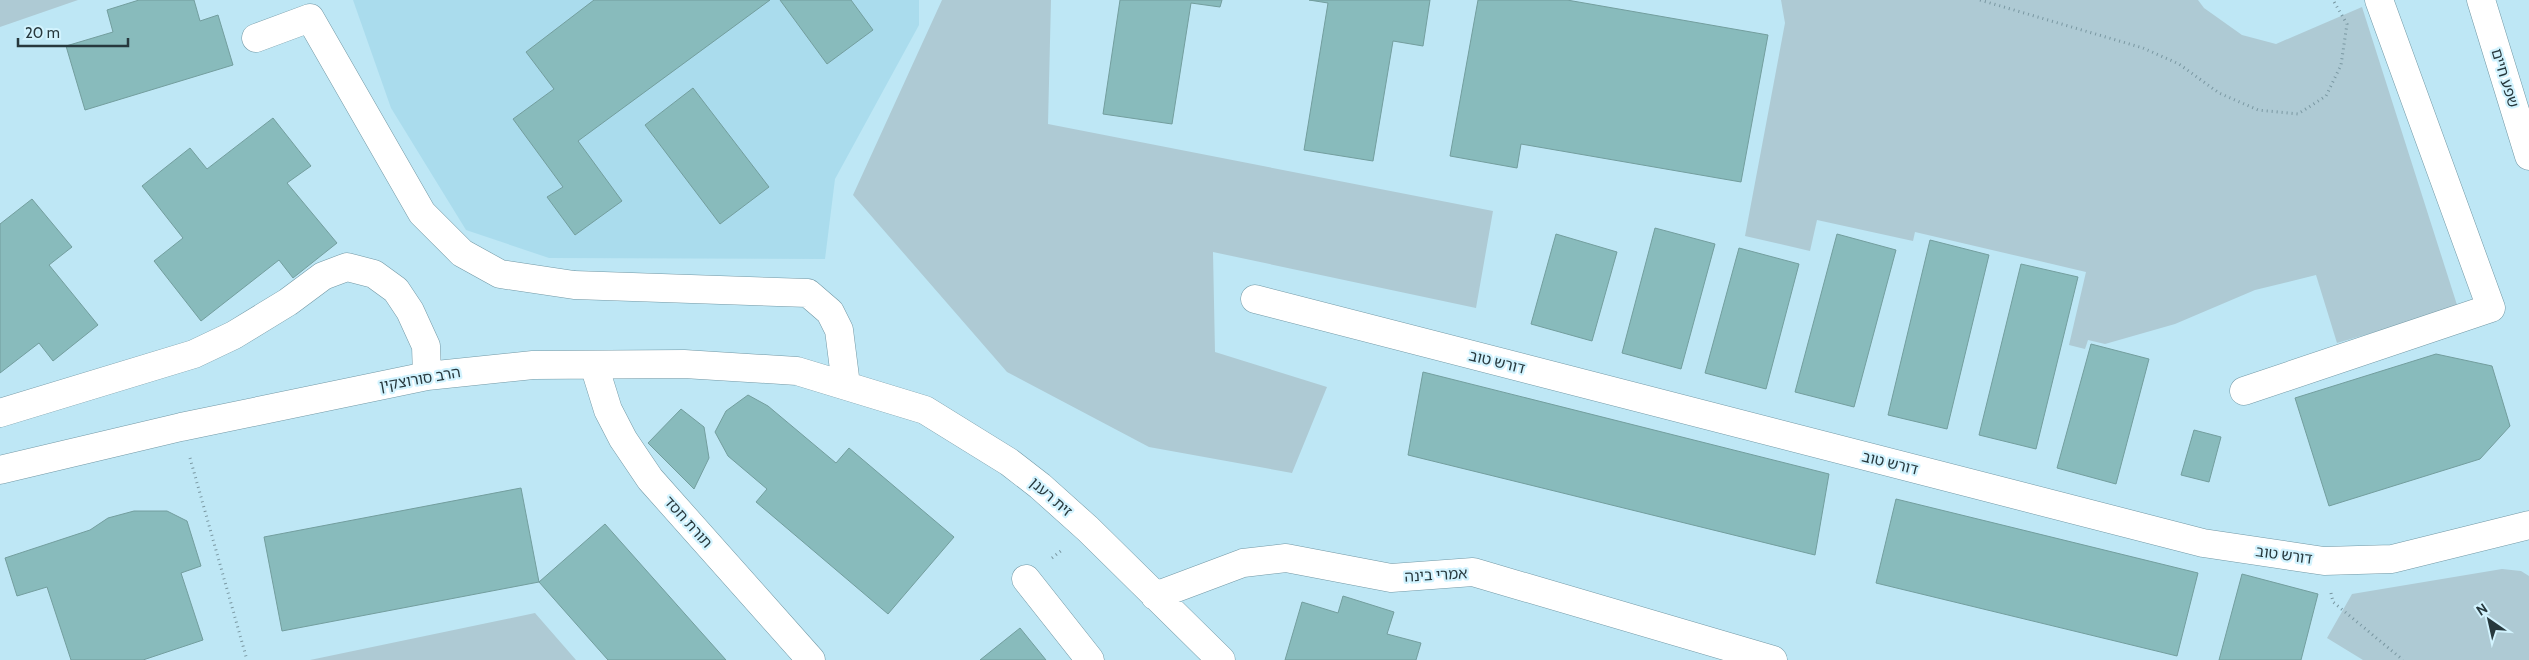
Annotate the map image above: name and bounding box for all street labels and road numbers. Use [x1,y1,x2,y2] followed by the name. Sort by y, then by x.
[2488,46,2522,110] street label: שפע חיים
[1467,346,1527,378] street label: דורש טוב
[378,363,462,395] street label: הרב סורוצקין
[1860,447,1920,479] street label: דורש טוב
[1026,474,1076,520] street label: זית רענן
[660,492,716,552] street label: תורת חסד
[2254,542,2314,568] street label: דורש טוב
[1404,564,1468,586] street label: אמרי בינה

